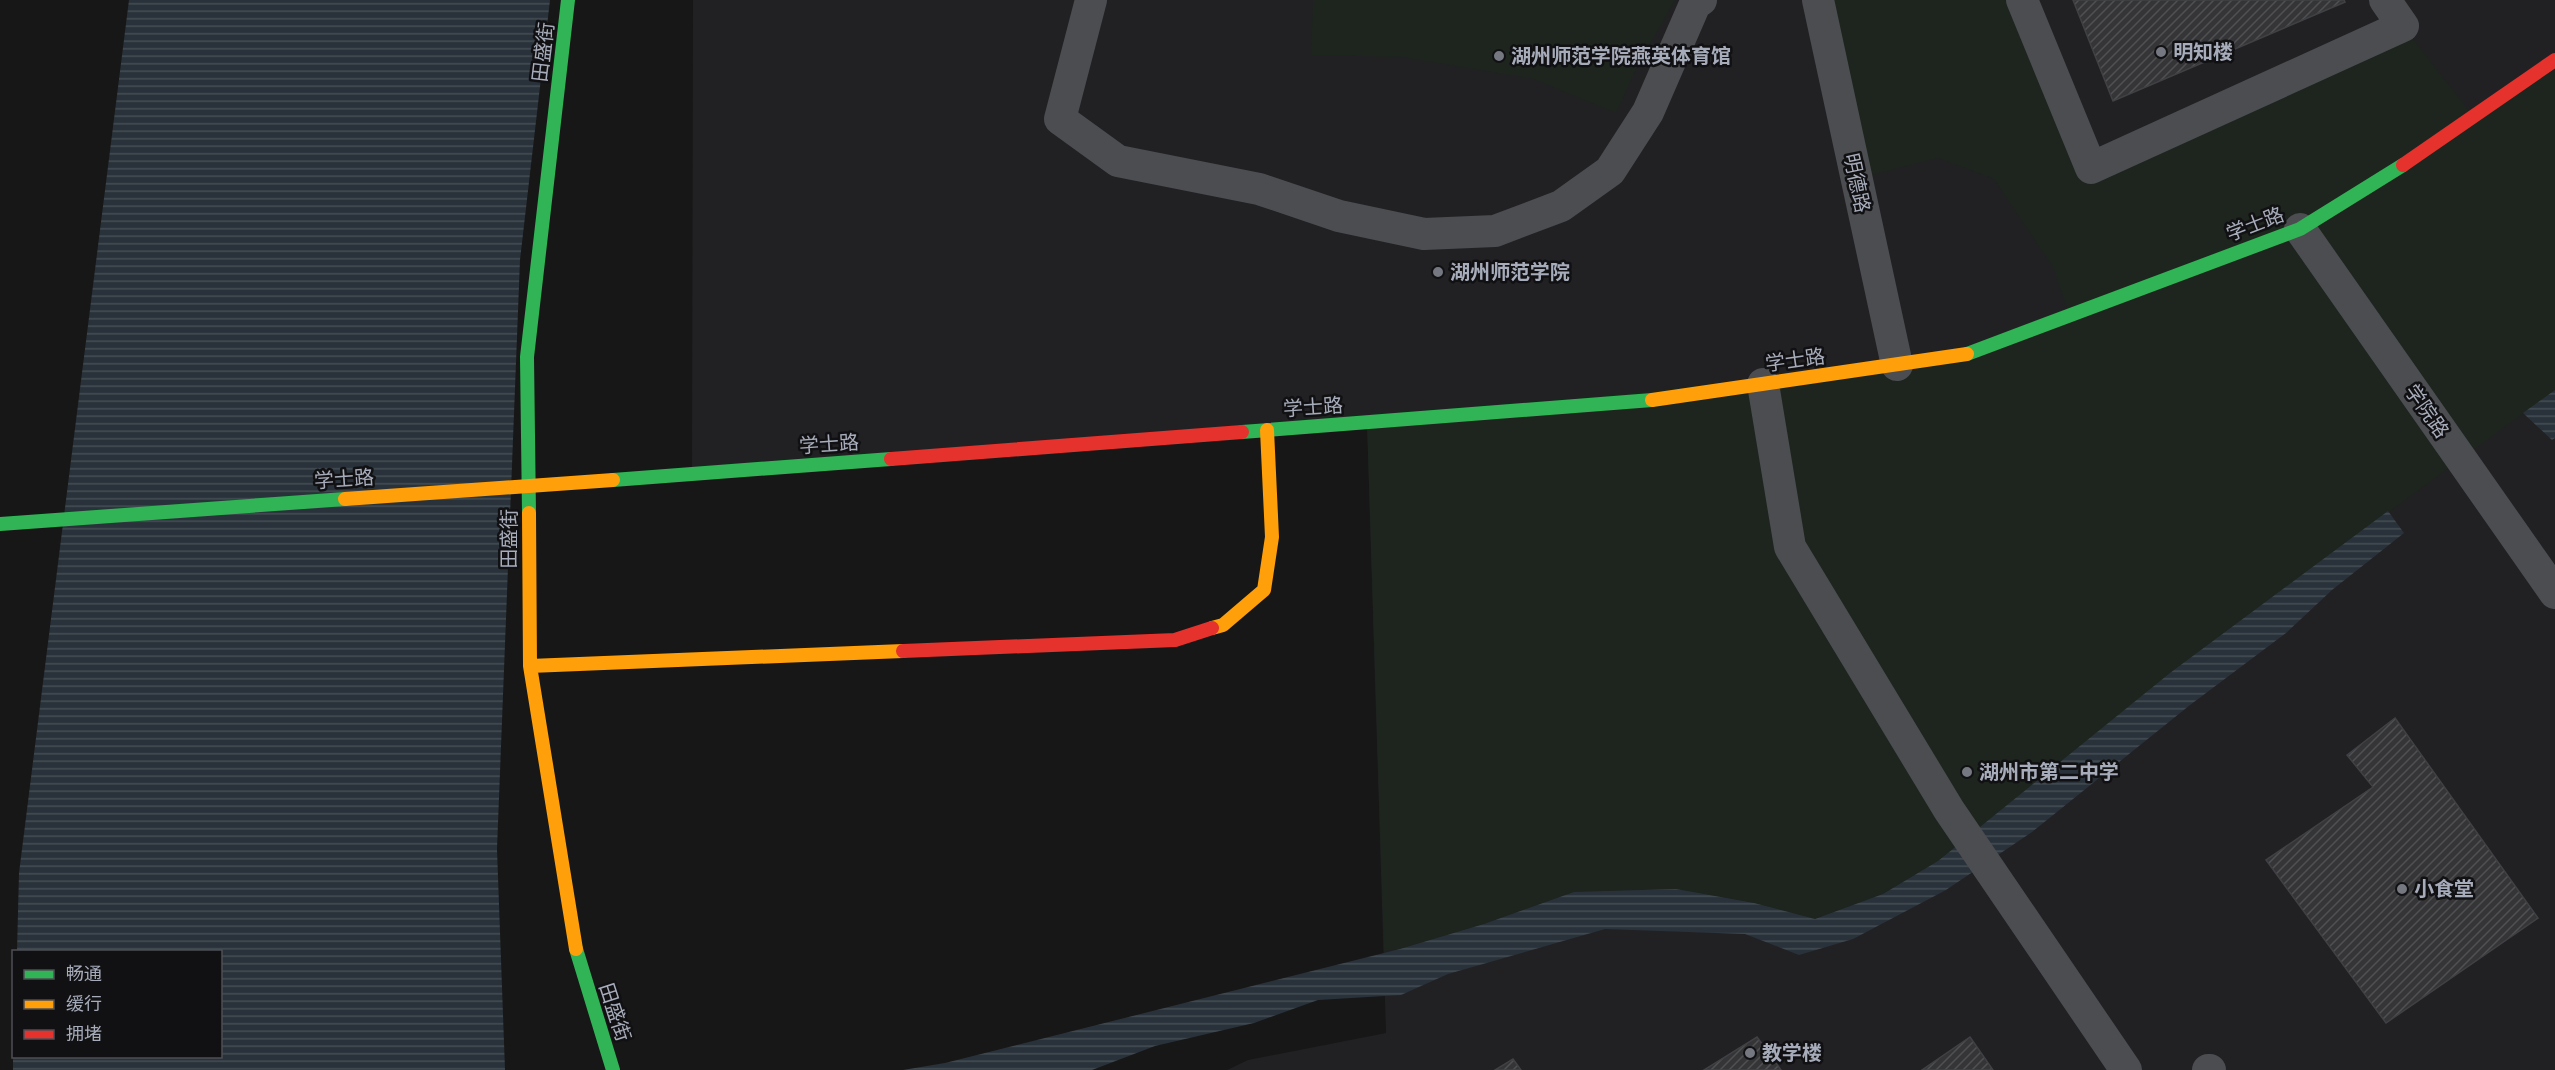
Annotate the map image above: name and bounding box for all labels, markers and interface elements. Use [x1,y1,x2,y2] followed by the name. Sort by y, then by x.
[526,21,560,83] street label: 田盛街
[2173,39,2233,65] place label: 明知楼
[1511,43,1731,69] place label: 湖州师范学院燕英体育馆
[2154,45,2168,59] marker: 明知楼
[1492,49,1506,63] marker: 湖州师范学院燕英体育馆
[1838,151,1876,215] street label: 明德路
[2222,201,2288,247] street label: 学士路
[1450,259,1570,285] place label: 湖州师范学院
[1431,265,1445,279] marker: 湖州师范学院
[1763,343,1827,377] street label: 学士路
[2399,379,2455,443] street label: 学院路
[1282,392,1344,422] street label: 学士路
[798,429,860,459] street label: 学士路
[313,464,375,494] street label: 学士路
[496,509,522,569] street label: 田盛街
[1979,759,2119,785] place label: 湖州市第二中学
[1960,765,1974,779] marker: 湖州市第二中学
[2414,876,2474,902] place label: 小食堂
[2395,882,2409,896] marker: 小食堂
[12,950,222,1058] legend
[66,962,102,985] text: 畅通
[593,979,637,1045] street label: 田盛街
[66,992,102,1015] text: 缓行
[66,1022,102,1045] text: 拥堵
[1762,1040,1822,1066] place label: 教学楼
[1743,1046,1757,1060] marker: 教学楼

